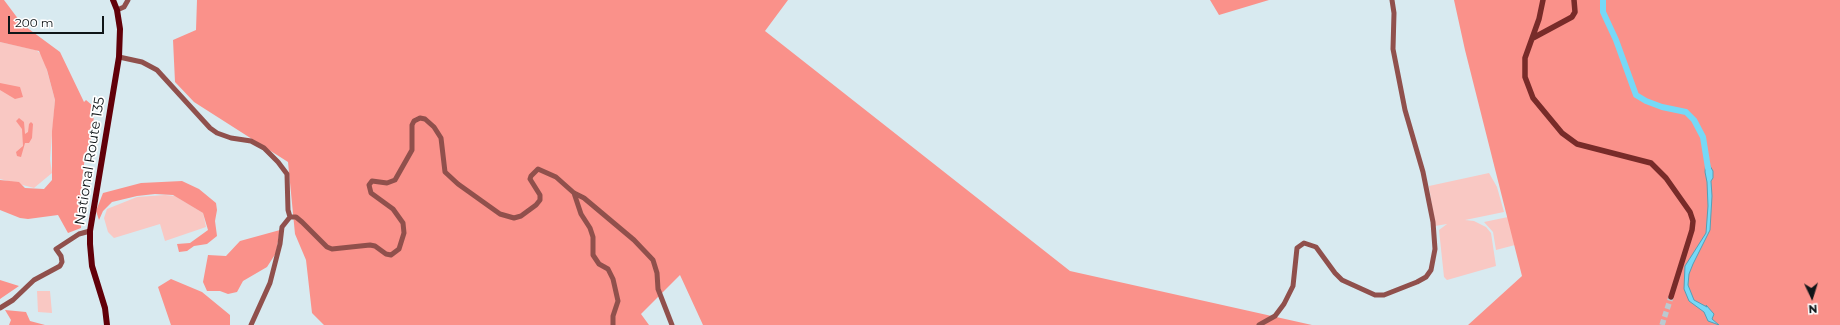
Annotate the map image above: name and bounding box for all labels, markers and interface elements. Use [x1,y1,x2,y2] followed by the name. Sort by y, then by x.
[10,8,106,34] scale bar
[15,15,54,30] text: 200 m
[72,96,108,226] street label: National Route 135
[1792,277,1832,317] north arrow
[1808,302,1818,316] text: N

